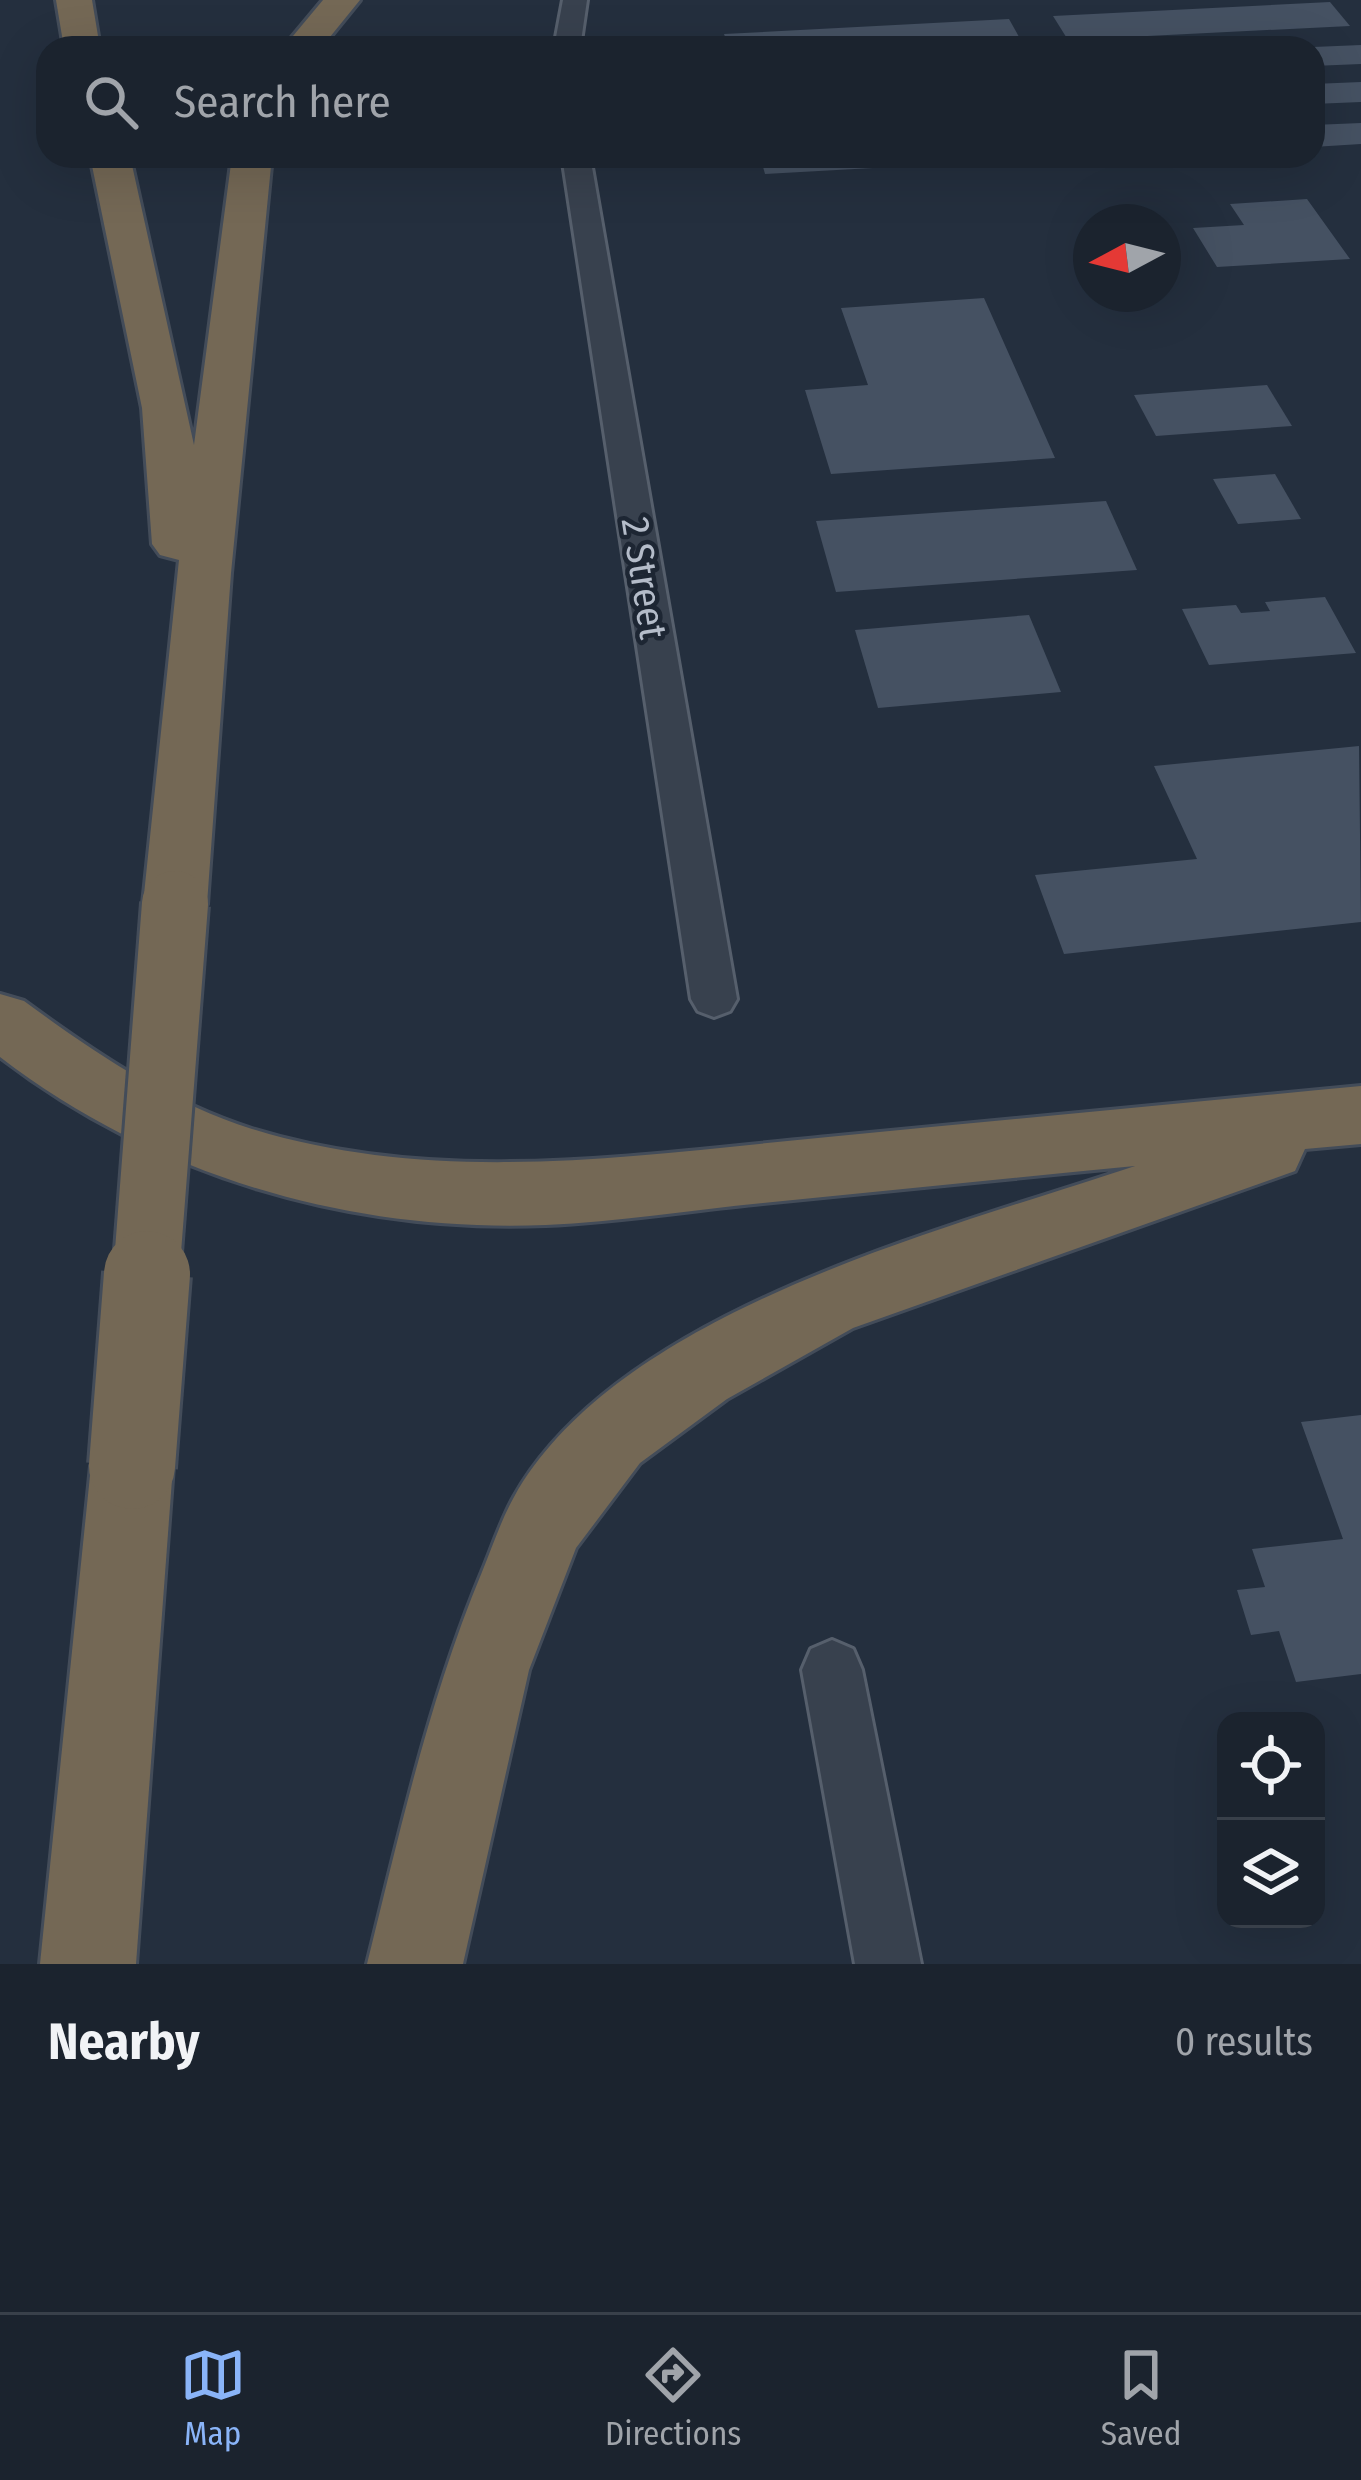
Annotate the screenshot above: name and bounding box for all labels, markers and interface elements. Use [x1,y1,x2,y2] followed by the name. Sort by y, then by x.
[36,36,1325,168] search box
[78,69,144,135] icon: search
[174,75,391,129] text: Search here
[1073,204,1181,312] north arrow
[612,514,676,642] street label: 2 Street
[1217,1712,1325,1928] map controls
[1217,1712,1325,1820] button: locate
[1217,1820,1325,1928] button: layers
[48,2011,200,2073] text: Nearby
[1175,2019,1313,2065] text: 0 results
[180,2342,246,2454] tab: Map
[605,2342,741,2454] tab: Directions
[1101,2342,1181,2454] tab: Saved

